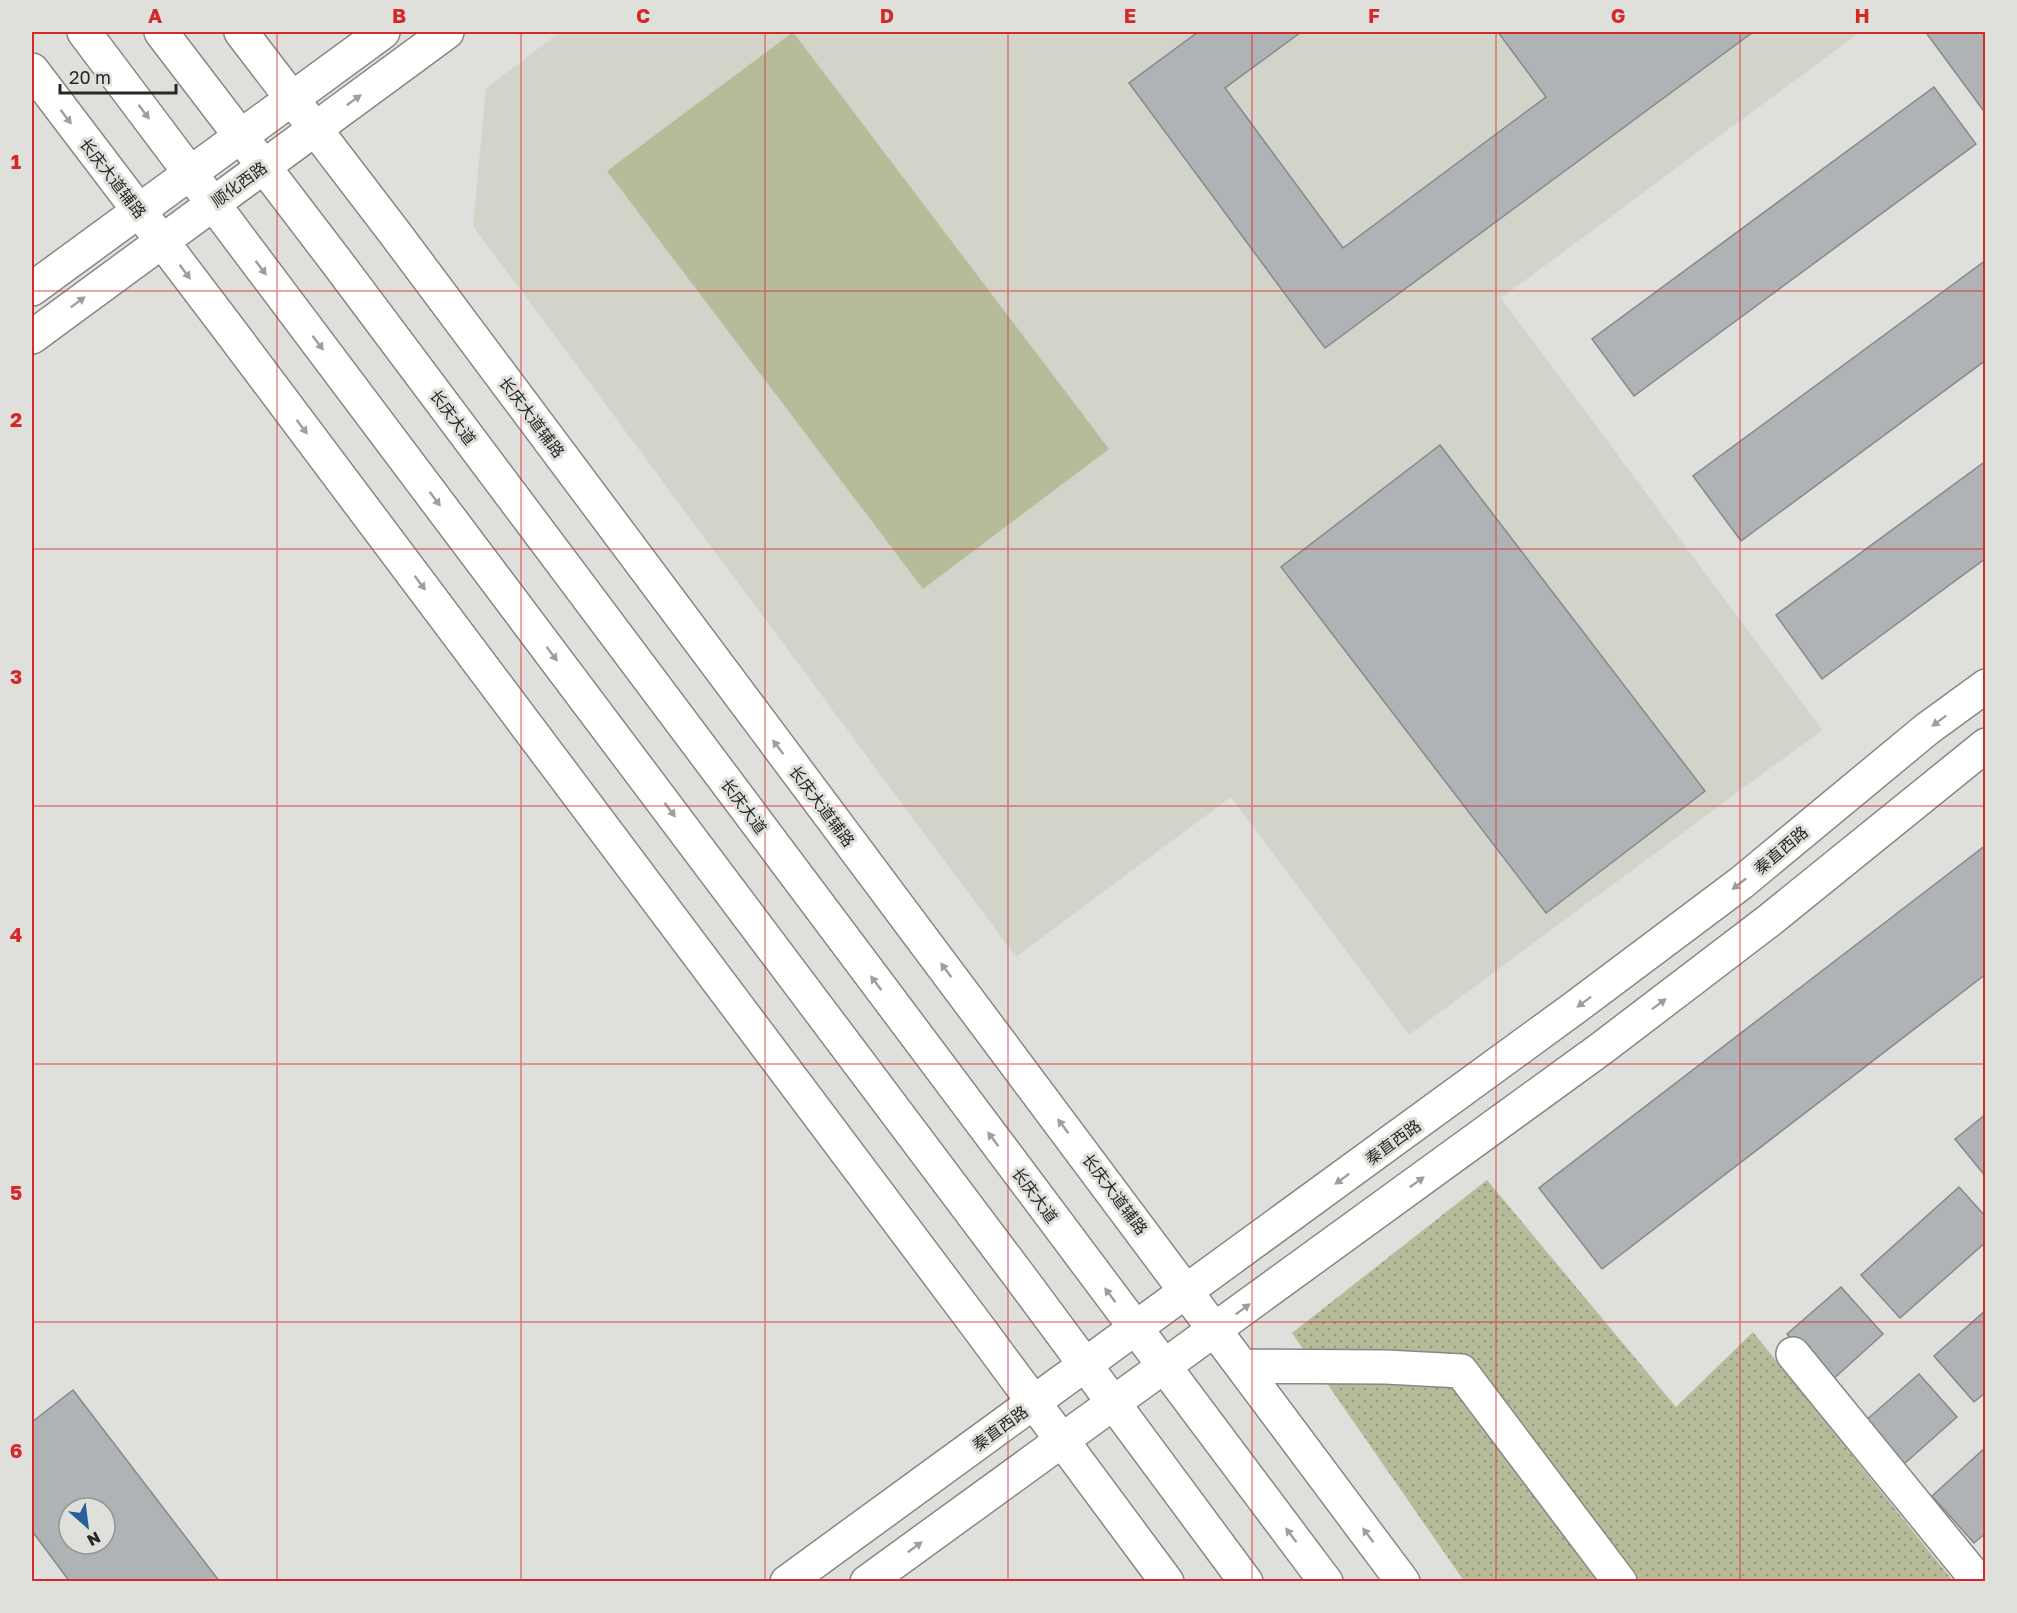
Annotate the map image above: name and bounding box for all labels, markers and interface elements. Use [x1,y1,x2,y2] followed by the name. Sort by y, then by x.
[148,3,162,27] text: A
[392,3,406,27] text: B
[636,3,650,27] text: C
[880,3,894,27] text: D
[1124,3,1136,27] text: E
[1368,3,1380,27] text: F
[1611,3,1625,27] text: G
[1854,3,1870,27] text: H
[60,57,176,95] scale bar
[69,66,111,88] text: 20 m
[347,95,362,107] one-way arrow
[138,103,150,119] one-way arrow
[60,109,72,124] one-way arrow
[76,134,150,222] street label: 长庆大道辅路
[11,149,21,173] text: 1
[207,157,271,211] street label: 顺化西路
[255,260,267,275] one-way arrow
[179,263,191,279] one-way arrow
[71,297,86,309] one-way arrow
[312,334,324,350] one-way arrow
[495,373,569,461] street label: 长庆大道辅路
[426,385,480,449] street label: 长庆大道
[10,407,22,431] text: 2
[296,420,308,435] one-way arrow
[429,490,441,506] one-way arrow
[413,576,425,591] one-way arrow
[546,647,558,662] one-way arrow
[10,664,22,688] text: 3
[1931,714,1946,726] one-way arrow
[772,740,784,756] one-way arrow
[785,762,859,850] street label: 长庆大道辅路
[717,774,771,838] street label: 长庆大道
[663,803,675,818] one-way arrow
[1750,822,1812,878] street label: 秦直西路
[1732,878,1747,890] one-way arrow
[10,922,22,946] text: 4
[940,962,952,978] one-way arrow
[870,975,883,991] one-way arrow
[1576,995,1591,1007] one-way arrow
[1651,998,1667,1011] one-way arrow
[1361,1115,1425,1169] street label: 秦直西路
[1058,1118,1070,1133] one-way arrow
[987,1132,999,1148] one-way arrow
[1078,1150,1152,1238] street label: 长庆大道辅路
[1008,1163,1062,1227] street label: 长庆大道
[1334,1173,1350,1185] one-way arrow
[1409,1176,1425,1188] one-way arrow
[10,1180,22,1204] text: 5
[1104,1287,1116,1303] one-way arrow
[1235,1304,1250,1316] one-way arrow
[968,1401,1032,1455] street label: 秦直西路
[10,1438,22,1462] text: 6
[57,1496,117,1556] north arrow
[1285,1527,1297,1543] one-way arrow
[1362,1527,1374,1543] one-way arrow
[84,1528,104,1551] text: N
[906,1541,922,1553] one-way arrow

